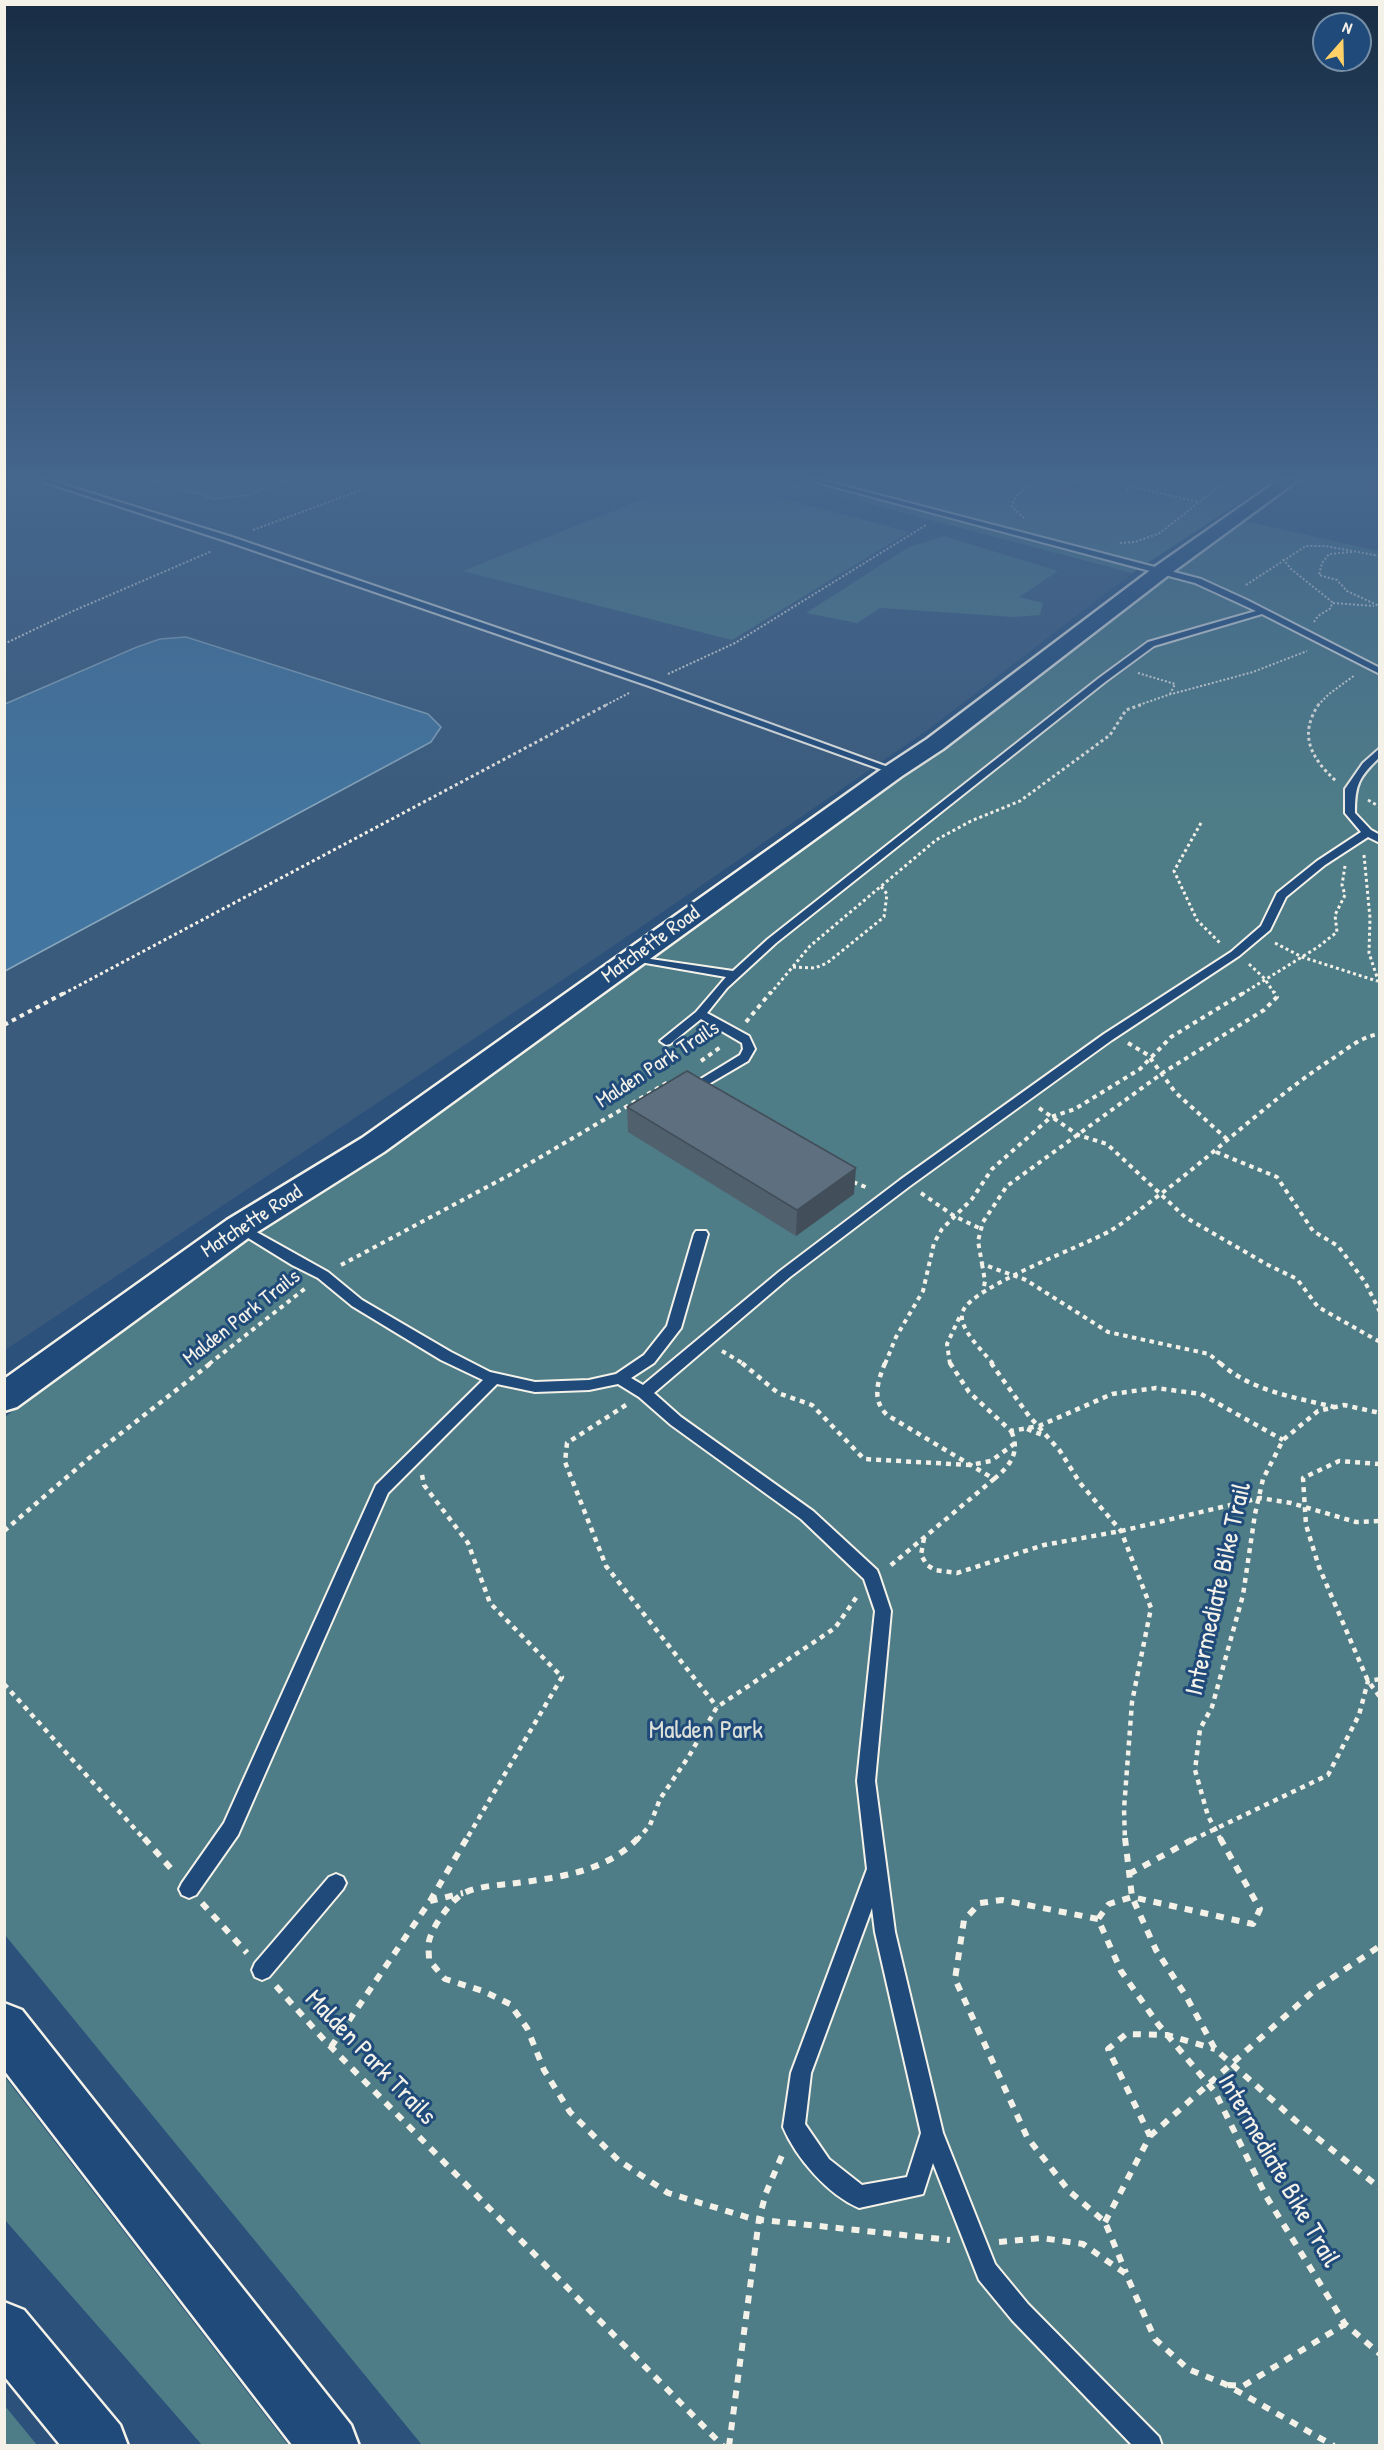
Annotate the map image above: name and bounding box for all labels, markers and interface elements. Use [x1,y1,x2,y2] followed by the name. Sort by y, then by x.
[1312,12,1372,72] north arrow
[1340,15,1355,39] text: N
[597,901,705,989] street label: Matchette Road
[592,1016,724,1114] street label: Malden Park Trails
[197,1180,307,1264] street label: Matchette Road
[178,1264,306,1372] street label: Malden Park Trails
[1179,1479,1259,1699] street label: Intermediate Bike Trail
[649,1715,763,1747] park label: Malden Park
[298,1984,442,2132] street label: Malden Park Trails
[1210,2069,1346,2273] street label: Intermediate Bike Trail

